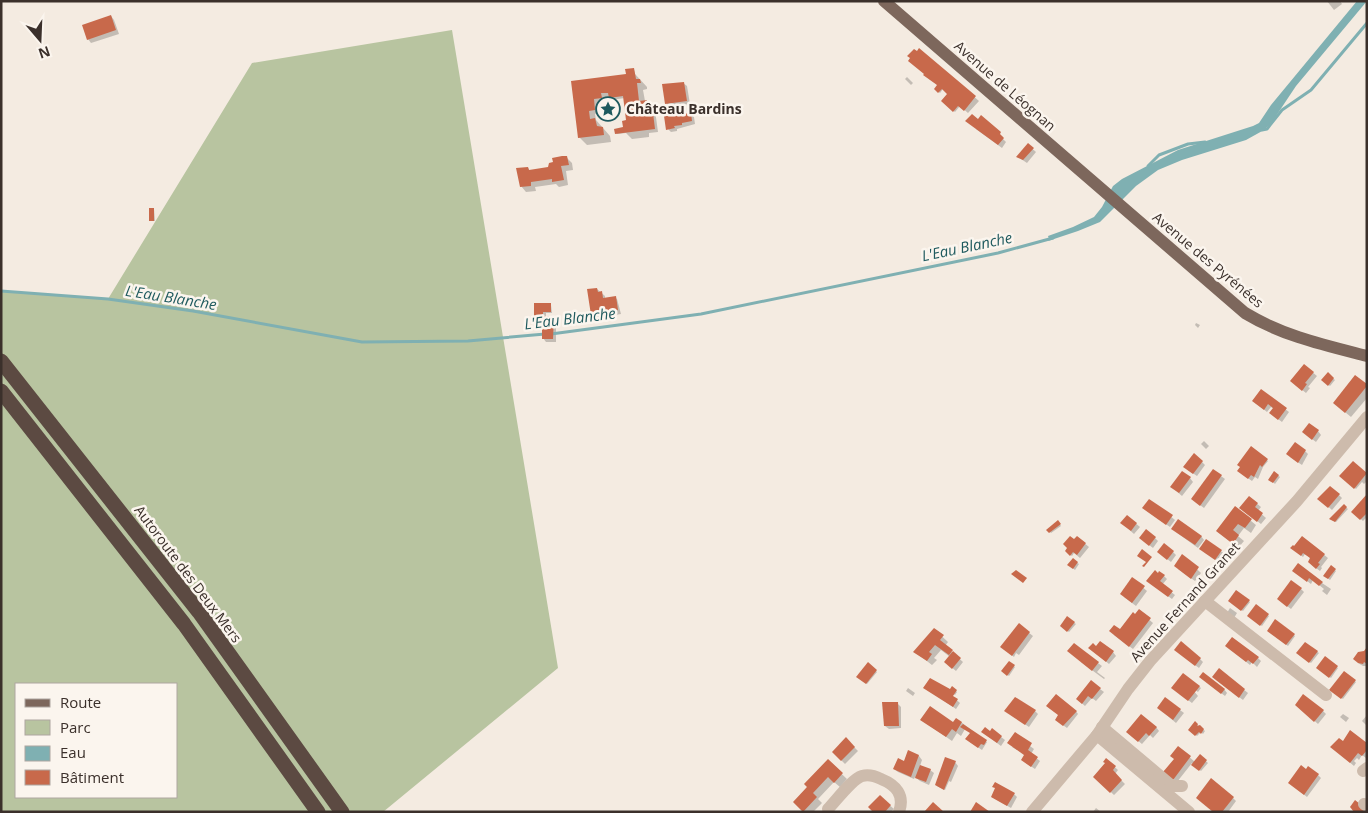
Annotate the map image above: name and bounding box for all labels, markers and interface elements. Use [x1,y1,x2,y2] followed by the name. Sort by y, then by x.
[15,15,65,65] north arrow
[951,36,1060,135] street label: Avenue de Léognan
[36,42,53,64] text: N
[595,96,621,122] place icon: Château Bardins
[626,99,742,118] place label: Château Bardins
[1149,208,1268,312] street label: Avenue des Pyrénées
[920,227,1014,265] water label: L'Eau Blanche
[124,280,219,314] water label: L'Eau Blanche
[523,302,617,334] water label: L'Eau Blanche
[130,501,246,646] street label: Autoroute des Deux Mers
[1126,538,1244,666] street label: Avenue Fernand Granet
[15,683,178,798] legend
[60,692,101,712] text: Route
[60,717,91,737] text: Parc
[60,742,86,762] text: Eau
[60,767,124,787] text: Bâtiment

